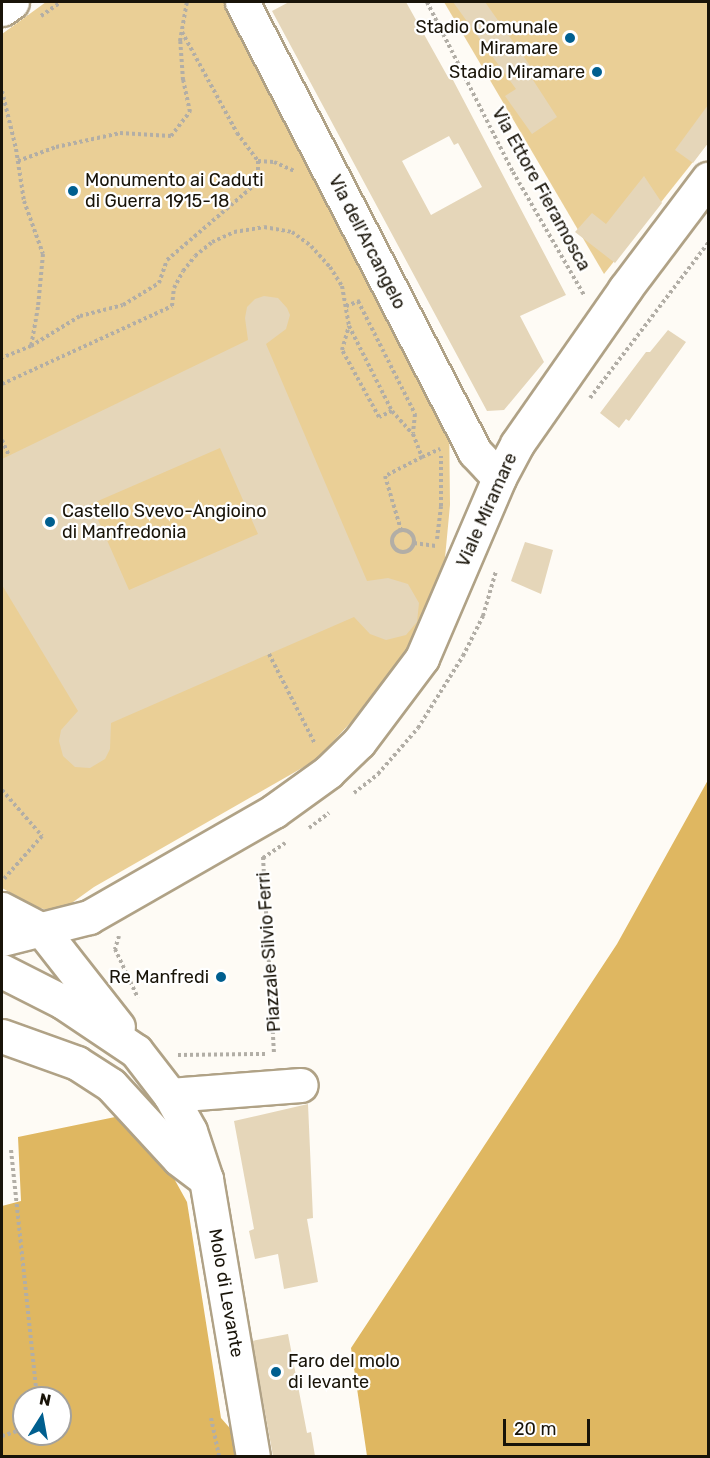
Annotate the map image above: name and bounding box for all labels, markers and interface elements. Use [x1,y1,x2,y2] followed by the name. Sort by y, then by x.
[416,17,558,60] place label: Stadio Comunale Miramare
[563,31,577,45] marker: Stadio Comunale Miramare
[449,61,585,83] place label: Stadio Miramare
[590,65,604,79] marker: Stadio Miramare
[487,103,595,275] street label: Via Ettore Fieramosca
[85,170,264,213] place label: Monumento ai Caduti di Guerra 1915-18
[324,171,410,313] street label: Via dell'Arcangelo
[66,184,80,198] marker: Monumento ai Caduti di Guerra 1915-18
[452,449,522,571] street label: Viale Miramare
[62,501,266,544] place label: Castello Svevo-Angioino di Manfredonia
[43,515,57,529] marker: Castello Svevo-Angioino di Manfredonia
[253,871,285,1033] street label: Piazzale Silvio Ferri
[109,966,209,988] place label: Re Manfredi
[214,970,228,984] marker: Re Manfredi
[204,1227,248,1359] street label: Molo di Levante
[288,1351,400,1394] place label: Faro del molo di levante
[269,1365,283,1379] marker: Faro del molo di levante
[12,1386,72,1446] north arrow
[38,1389,53,1410] text: N
[506,1407,593,1445] scale bar
[514,1418,556,1440] text: 20 m

